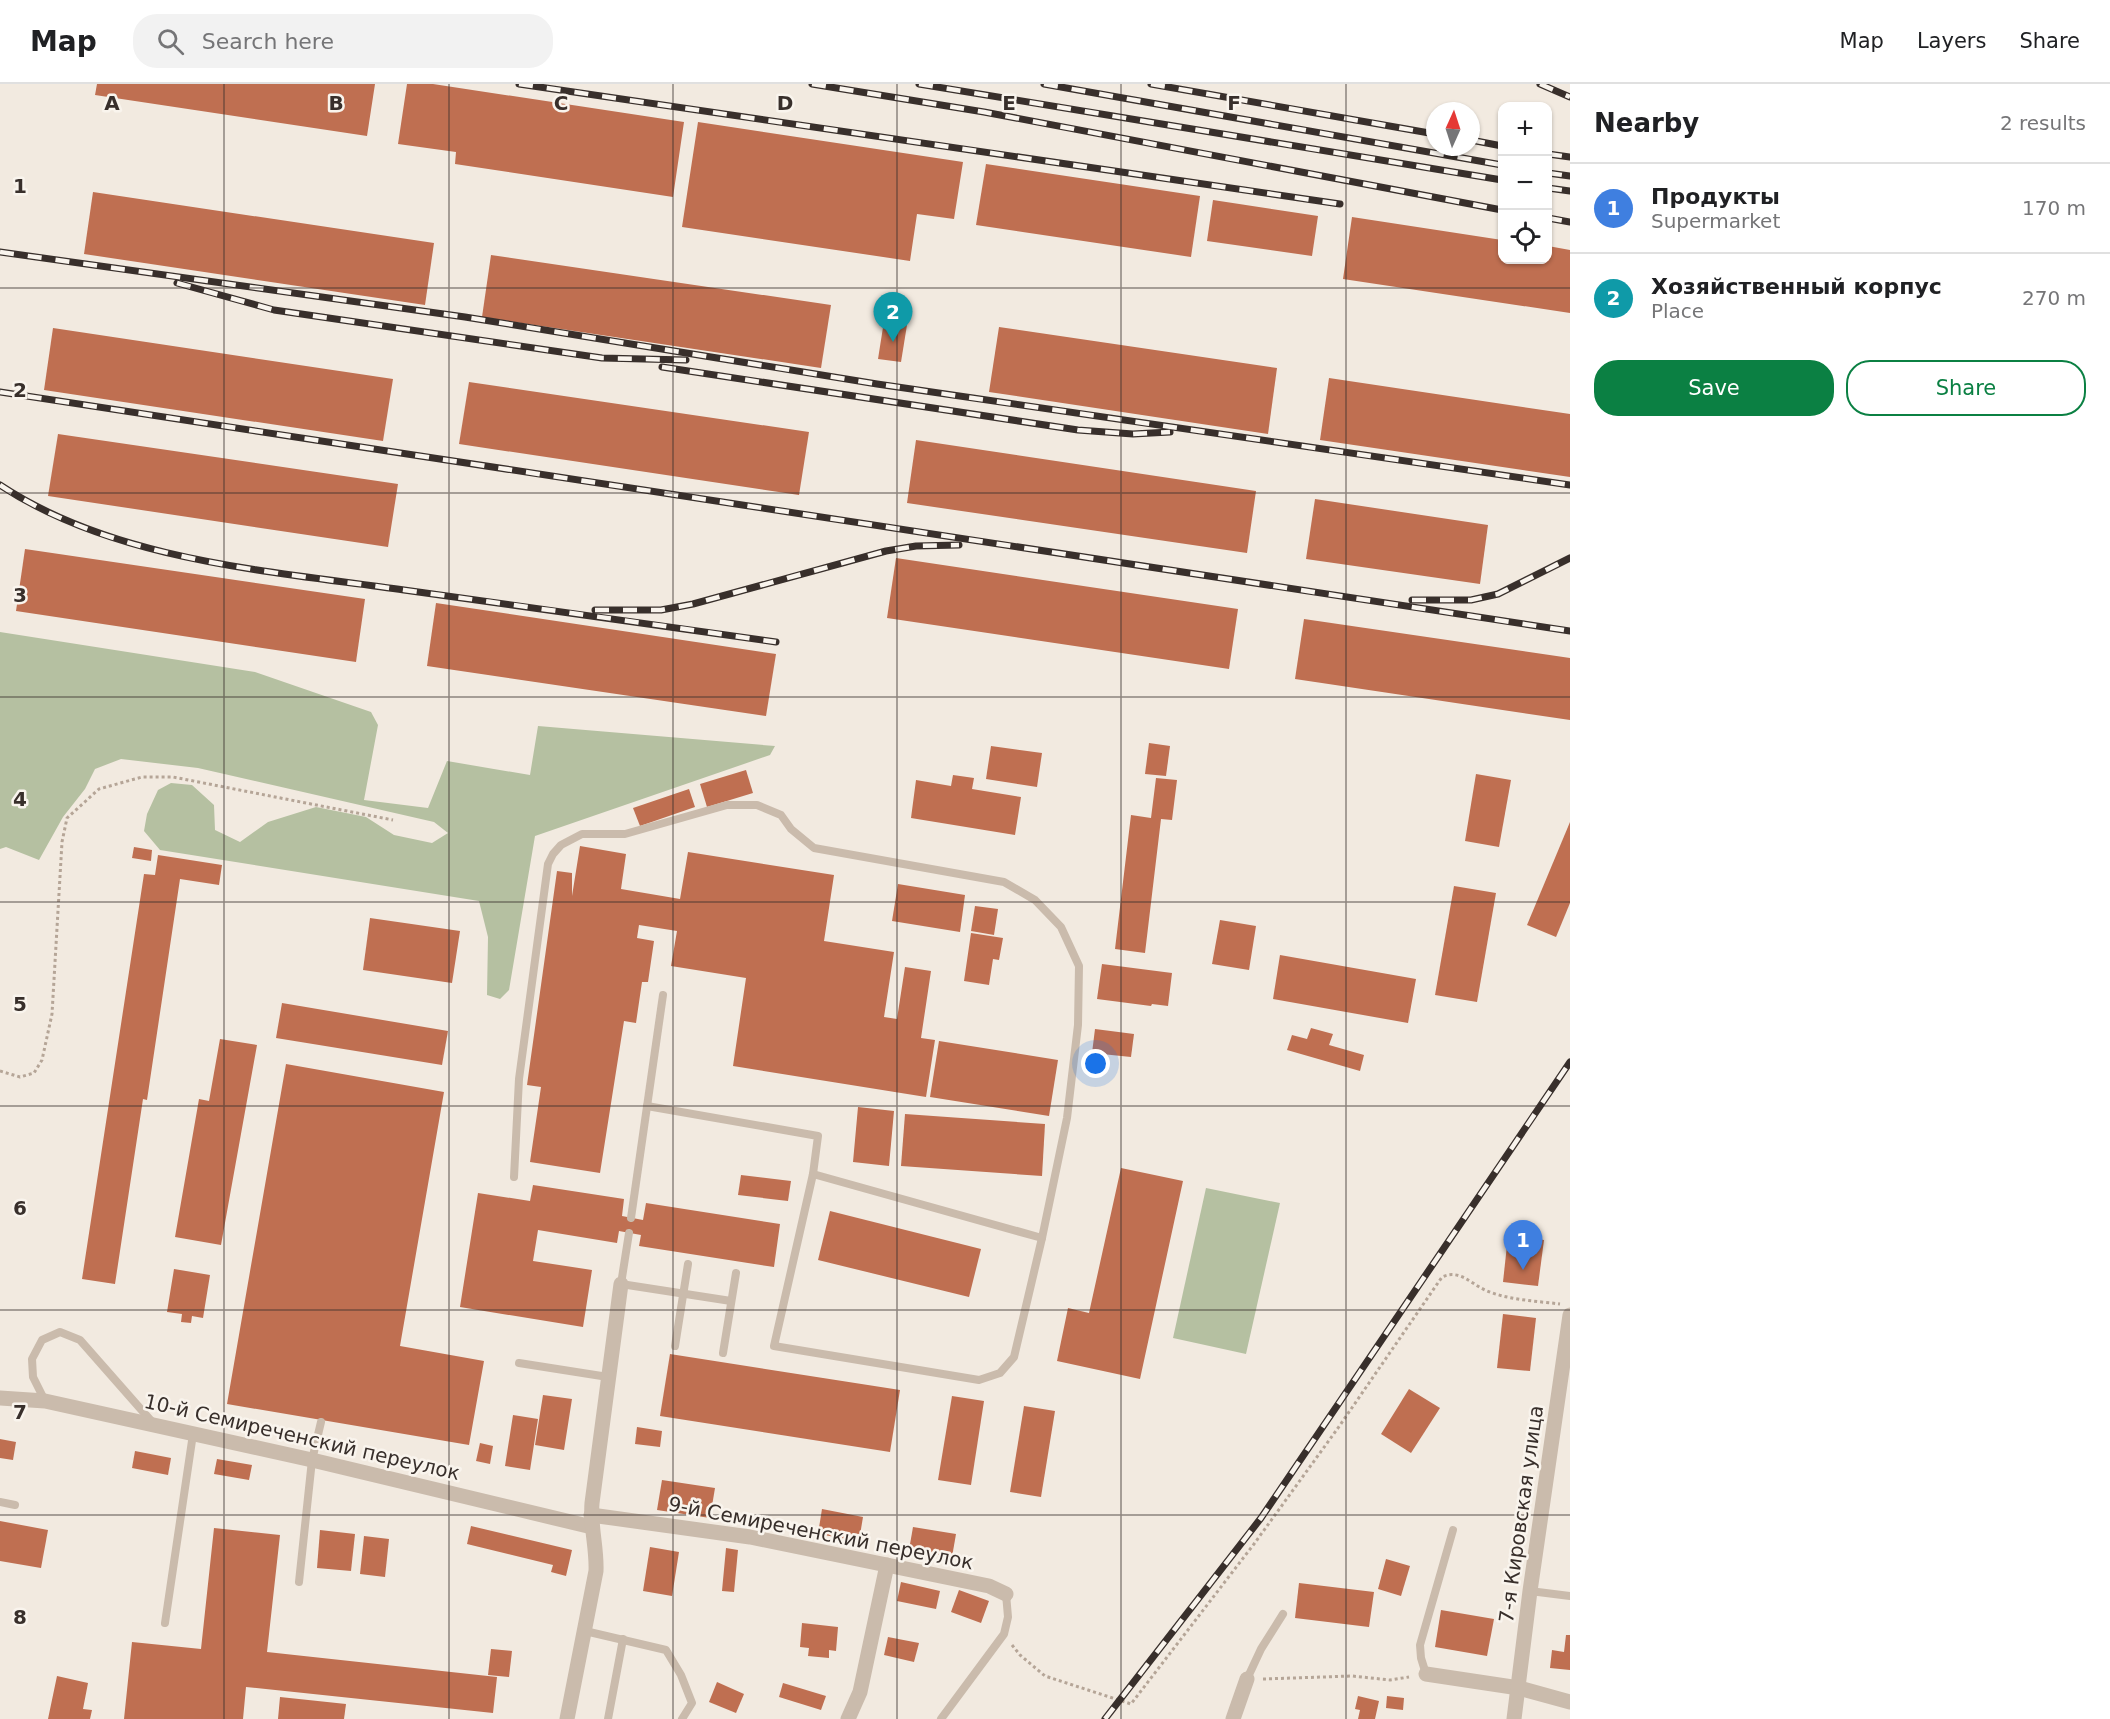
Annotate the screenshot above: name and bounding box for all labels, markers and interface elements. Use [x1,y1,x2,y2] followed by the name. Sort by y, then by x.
[133,14,553,68] search box
[30,25,97,58] text: Map
[154,25,187,58] icon: search
[202,29,334,54] text: Search here
[1840,29,1884,53] text: Map
[1917,29,1986,53] text: Layers
[2019,29,2080,53] text: Share
[104,91,120,115] text: A
[328,91,344,115] text: B
[554,91,568,115] text: C
[777,91,793,115] text: D
[1002,91,1016,115] text: E
[1227,91,1241,115] text: F
[1426,102,1480,156] north arrow
[1498,102,1552,264] map controls
[1498,102,1552,156] button: +
[1594,108,1699,138] text: Nearby
[2000,111,2086,135] text: 2 results
[1498,156,1552,210] button: −
[13,174,27,198] text: 1
[1651,184,1780,209] text: Продукты
[1607,196,1620,220] text: 1
[2022,196,2086,220] text: 170 m
[1651,209,1780,233] text: Supermarket
[1498,210,1552,264] button: locate
[1651,274,1942,299] text: Хозяйственный корпус
[1607,286,1620,310] text: 2
[2022,286,2086,310] text: 270 m
[874,292,912,342] pin: 2
[1651,299,1704,323] text: Place
[1594,360,1834,416] button: Save
[1846,360,2086,416] button: Share
[13,378,27,402] text: 2
[13,583,27,607] text: 3
[13,787,27,811] text: 4
[13,992,27,1016] text: 5
[1081,1049,1110,1078] your location
[13,1196,27,1220] text: 6
[1504,1220,1543,1270] pin: 1
[142,1389,462,1485] street label: 10-й Семиреченский переулок
[13,1400,27,1424] text: 7
[1494,1404,1548,1624] street label: 7-я Кировская улица
[666,1492,976,1574] street label: 9-й Семиреченский переулок
[13,1605,27,1629] text: 8

